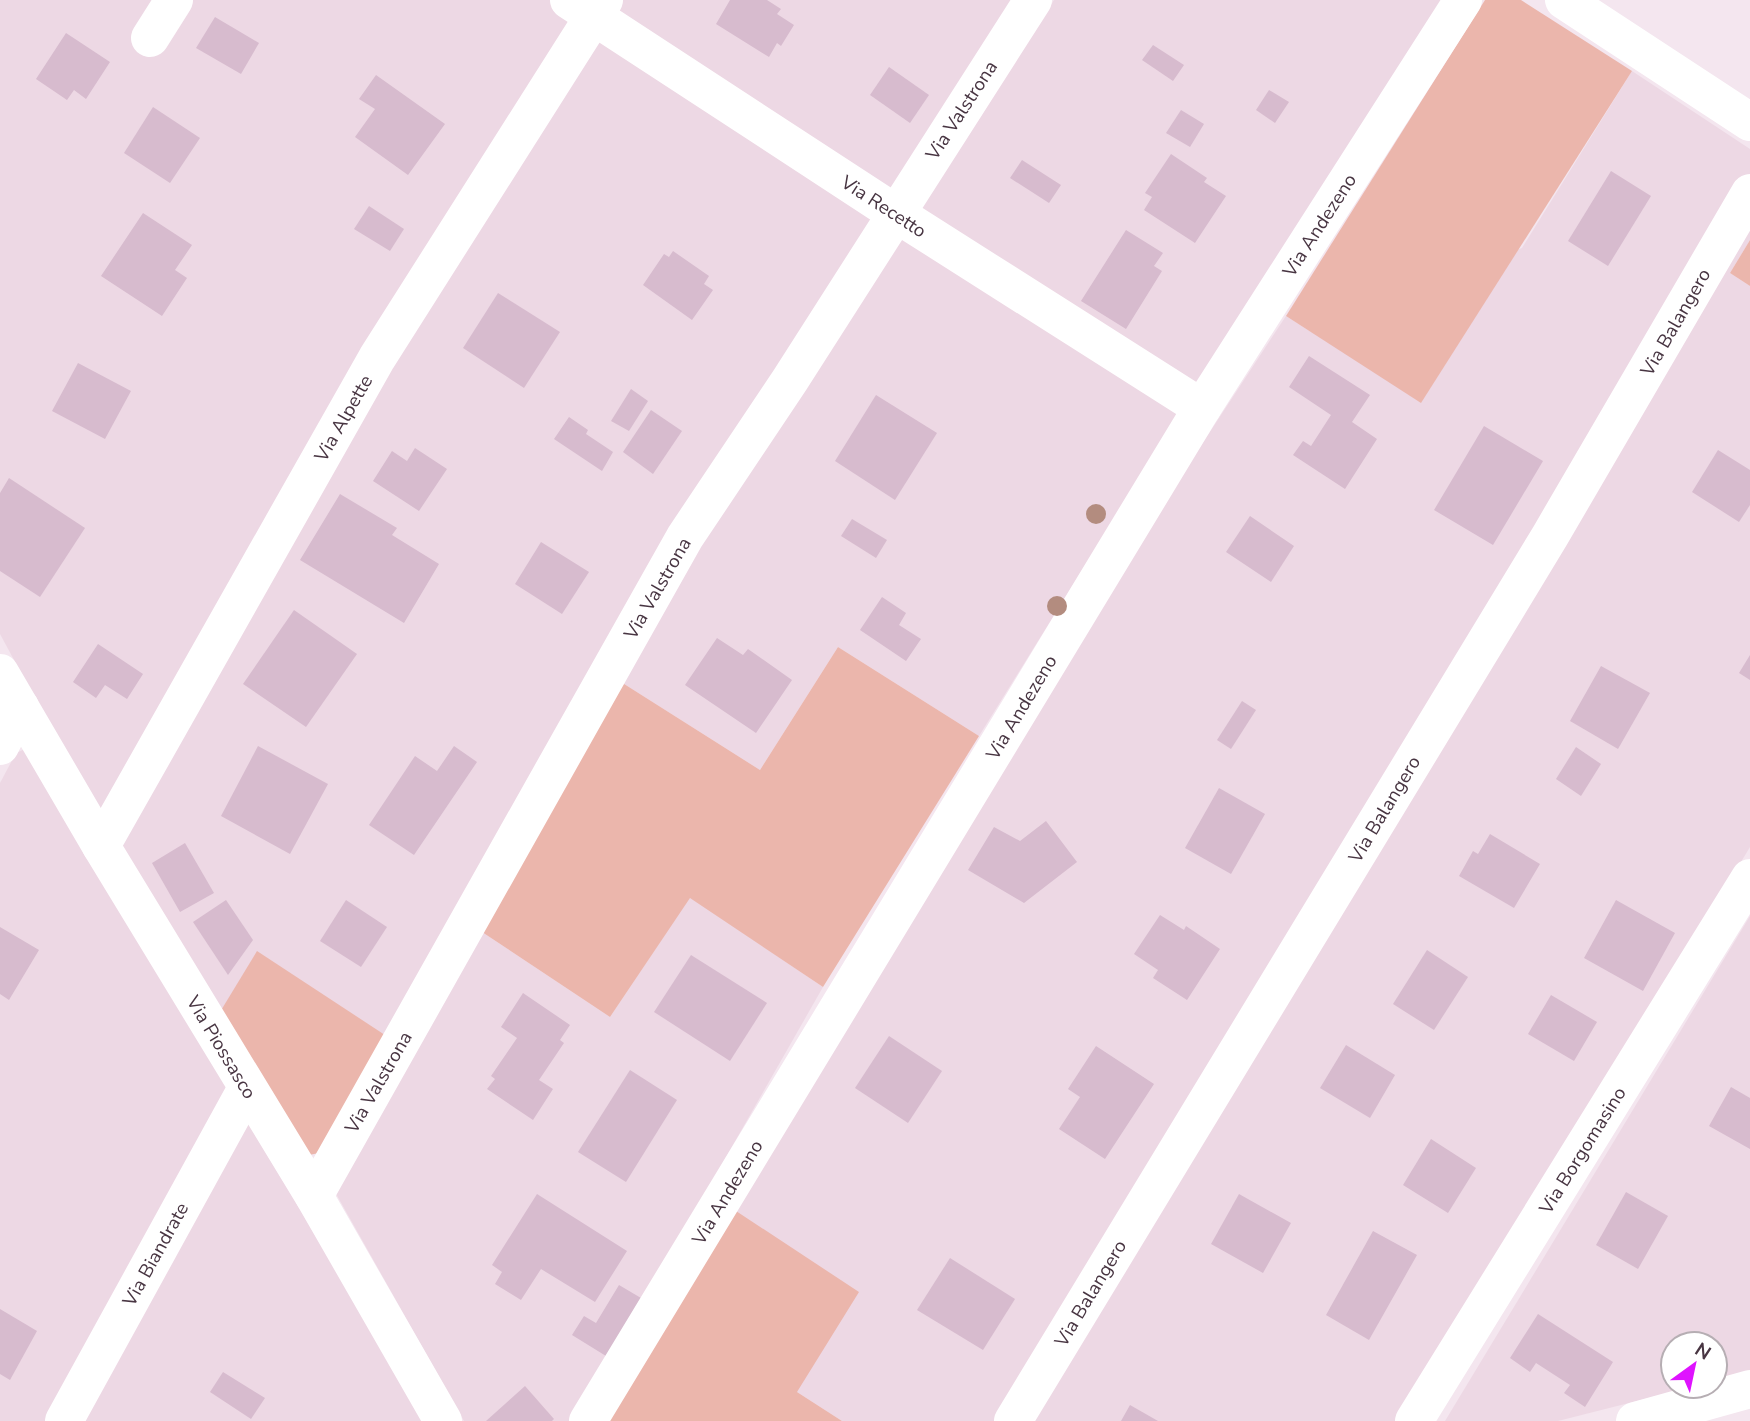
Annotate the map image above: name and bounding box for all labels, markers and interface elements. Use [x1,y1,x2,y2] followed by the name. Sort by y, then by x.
[919,56,1004,166] street label: Via Valstrona
[835,169,931,244] street label: Via Recetto
[1276,169,1363,283] street label: Via Andezeno
[1634,264,1717,382] street label: Via Balangero
[308,370,379,468] street label: Via Alpette
[618,533,698,645] street label: Via Valstrona
[980,650,1063,766] street label: Via Andezeno
[1342,751,1427,869] street label: Via Balangero
[180,990,262,1104] street label: Via Piossasco
[339,1027,419,1139] street label: Via Valstrona
[1533,1082,1632,1220] street label: Via Borgomasino
[686,1135,769,1251] street label: Via Andezeno
[116,1198,195,1312] street label: Via Biandrate
[1048,1235,1133,1353] street label: Via Balangero
[1659,1330,1729,1400] north arrow
[1690,1337,1716,1366] text: N

